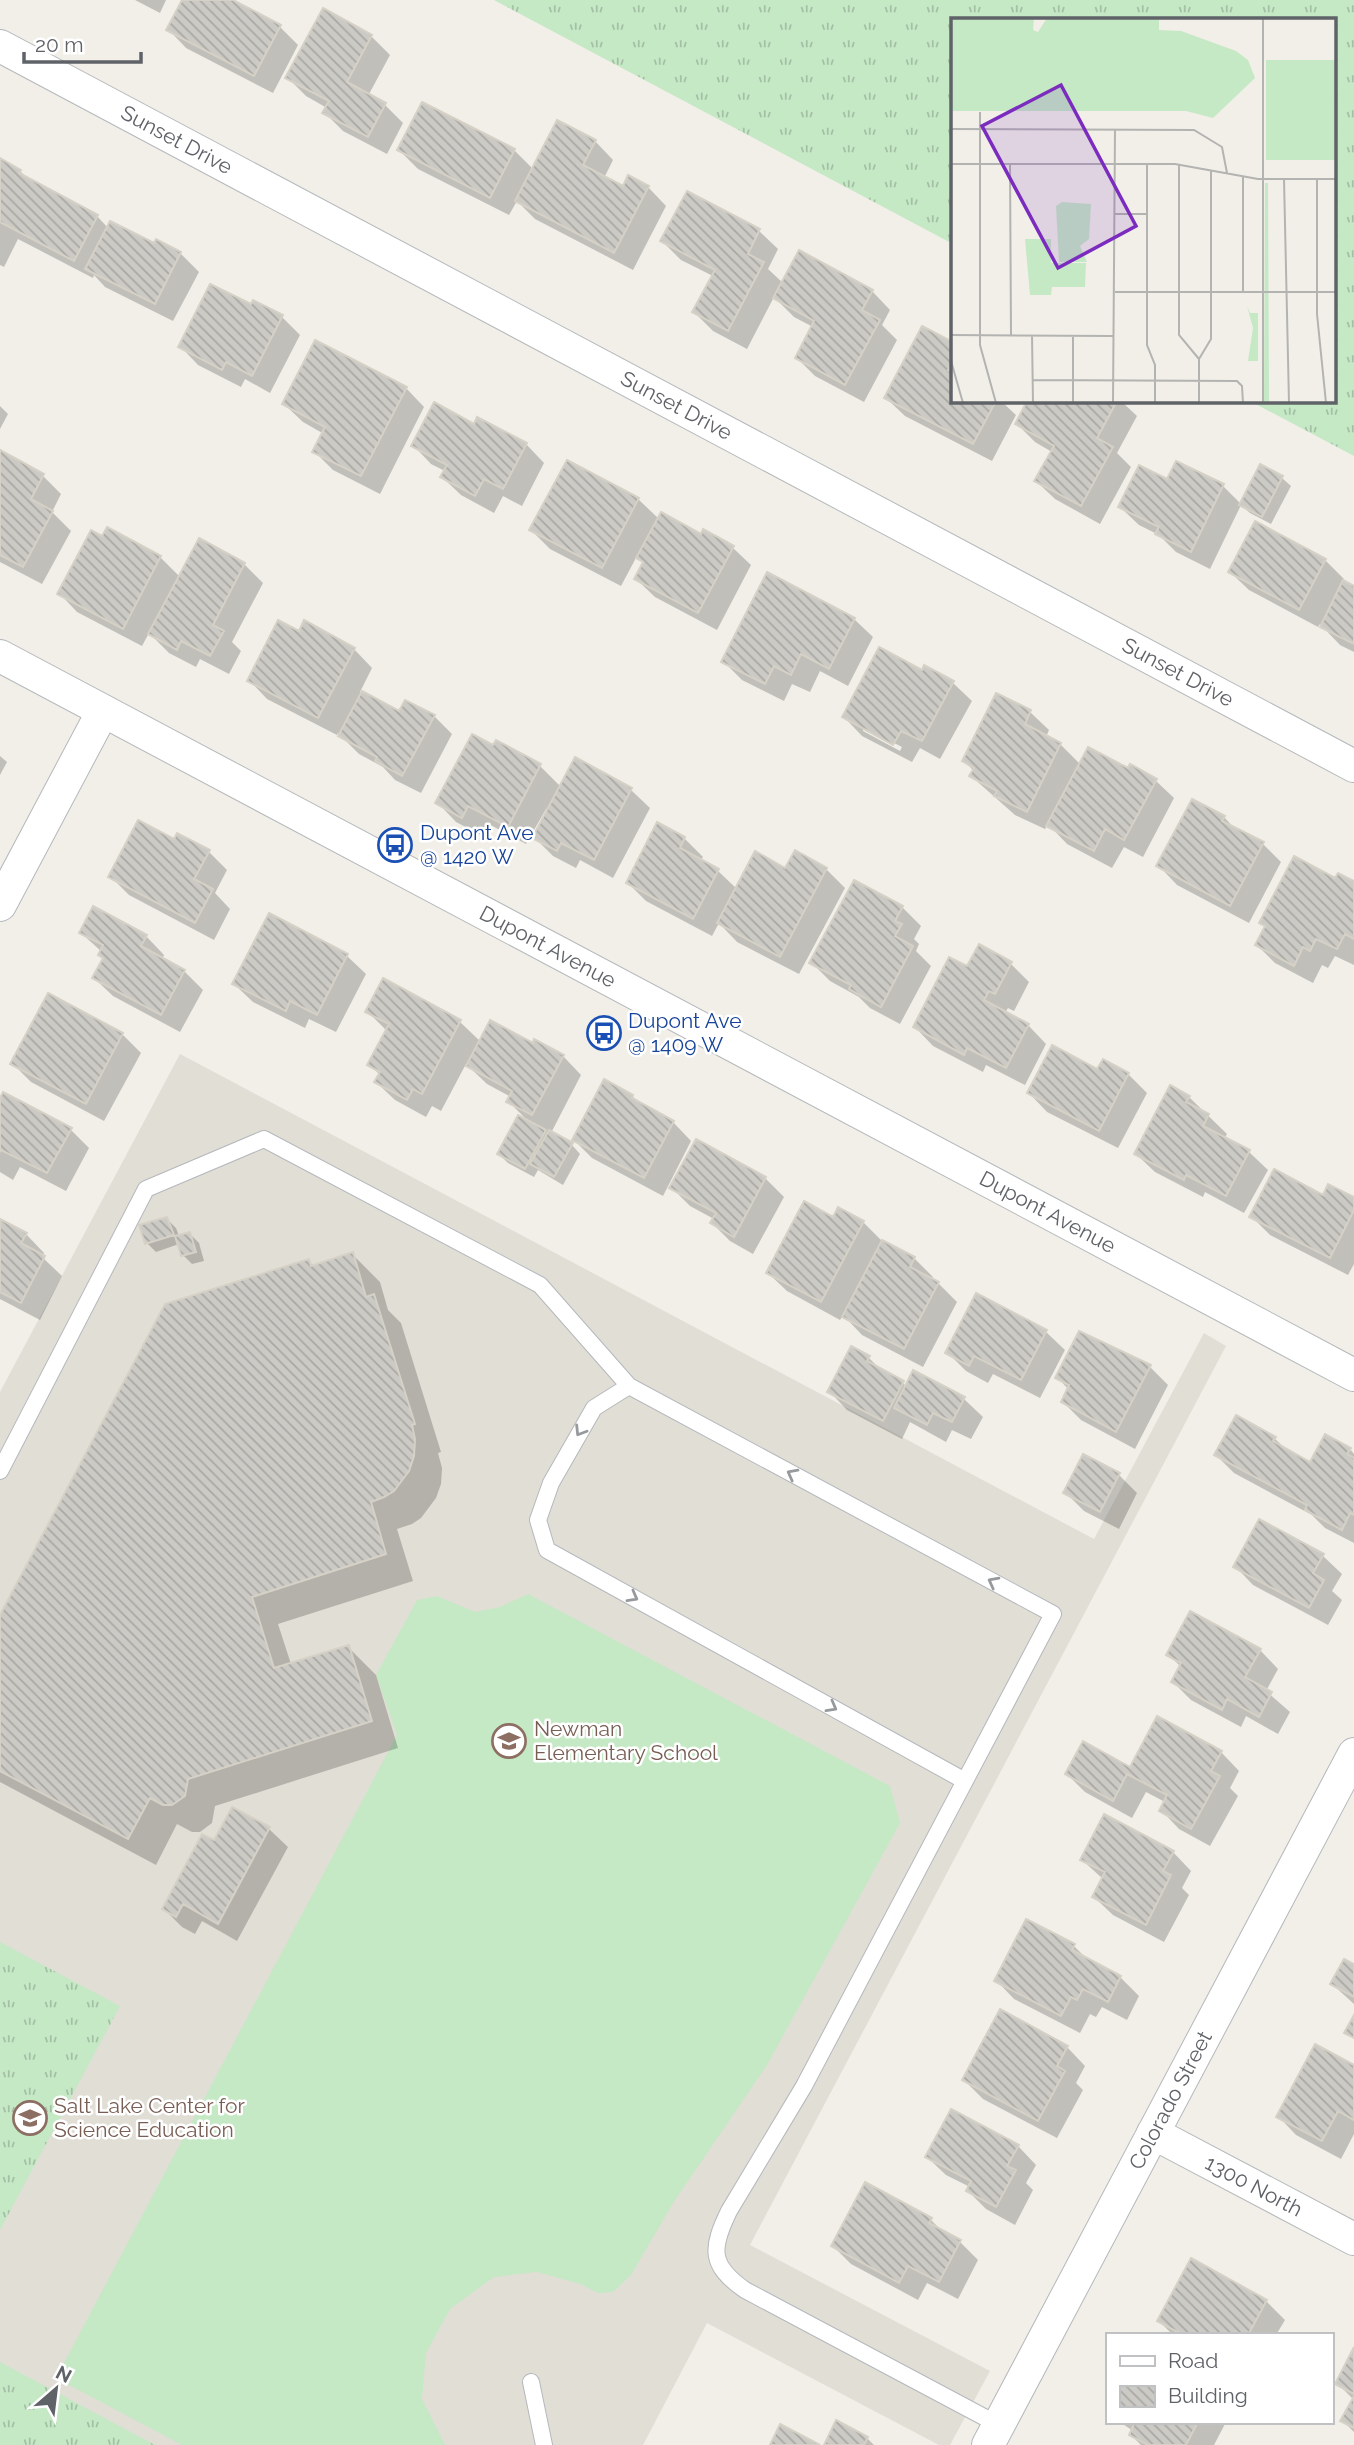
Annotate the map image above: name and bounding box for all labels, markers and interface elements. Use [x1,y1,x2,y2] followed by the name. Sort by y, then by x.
[951,18,1336,402] inset map
[24,21,142,65] scale bar
[35,32,83,57] text: 20 m
[117,100,237,179] street label: Sunset Drive
[617,365,736,445] street label: Sunset Drive
[1118,632,1238,712] street label: Sunset Drive
[420,820,533,869] place label: Dupont Ave @ 1420 W
[376,826,414,864] bus stop icon: Dupont Ave @ 1420 W
[475,900,620,993] street label: Dupont Avenue
[628,1008,741,1057] place label: Dupont Ave @ 1409 W
[585,1014,623,1052] bus stop icon: Dupont Ave @ 1409 W
[975,1165,1120,1258] street label: Dupont Avenue
[576,1423,588,1436] one-way arrow
[787,1469,800,1482] one-way arrow
[988,1576,1000,1590] one-way arrow
[625,1589,638,1602] one-way arrow
[824,1699,837,1712] one-way arrow
[534,1716,718,1765] place label: Newman Elementary School
[490,1722,528,1760] school or university icon: Newman Elementary School
[1123,2027,1217,2174] street label: Colorado Street
[54,2093,246,2142] place label: Salt Lake Center for Science Education
[11,2099,49,2137] school or university icon: Salt Lake Center for Science Education
[1201,2150,1307,2222] street label: 1300 North
[1106,2333,1333,2424] legend
[1168,2348,1218,2373] text: Road
[21,2354,91,2424] north arrow
[52,2361,76,2387] text: N
[1168,2383,1248,2408] text: Building

